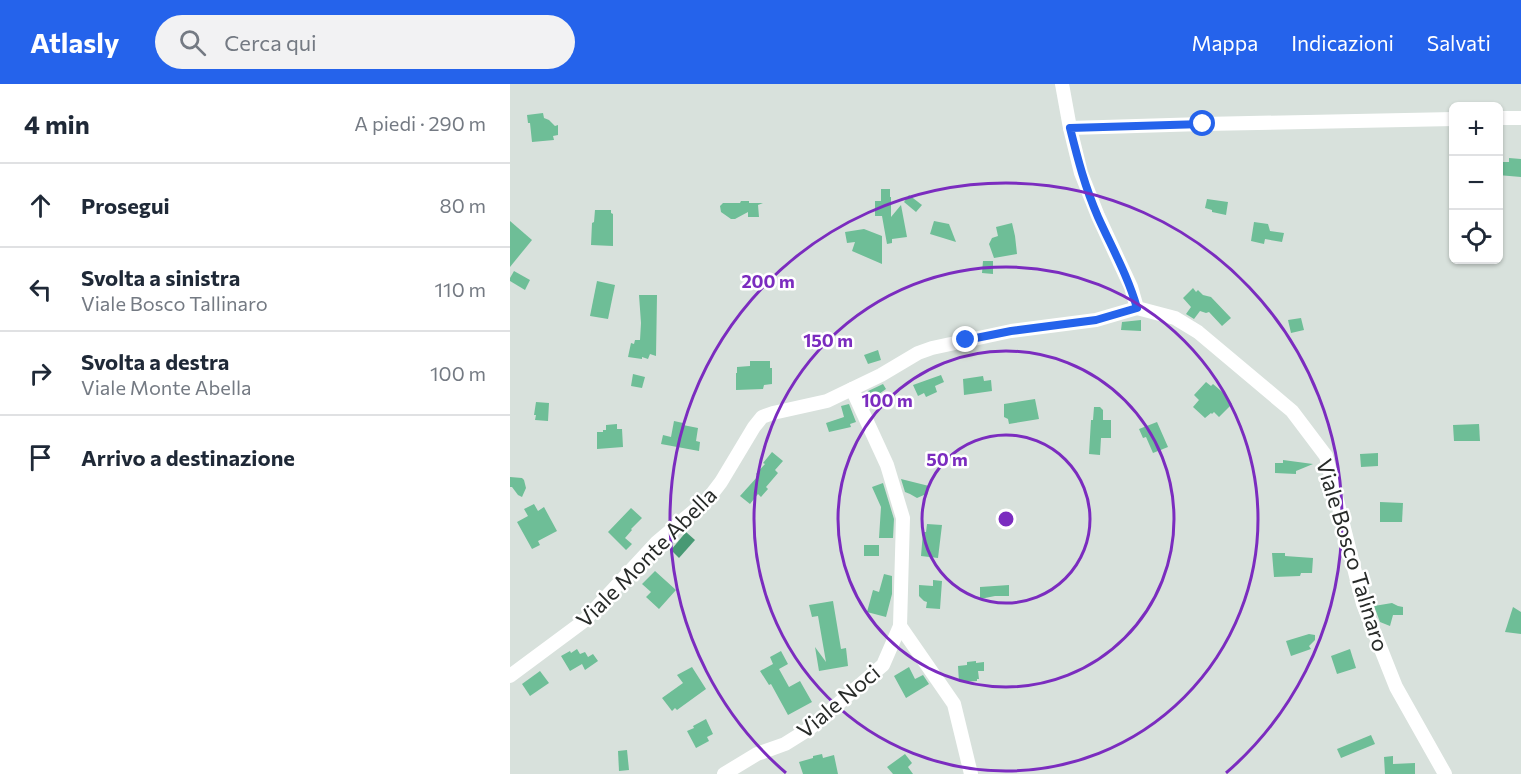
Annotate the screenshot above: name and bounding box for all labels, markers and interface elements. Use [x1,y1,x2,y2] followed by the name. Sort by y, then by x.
[155,15,575,69] search box
[30,25,119,59] text: Atlasly
[176,26,209,59] icon: search
[224,29,317,56] text: Cerca qui
[1191,30,1258,55] text: Mappa
[1291,30,1394,55] text: Indicazioni
[1427,30,1491,55] text: Salvati
[1449,102,1503,264] map controls
[1449,102,1503,156] button: +
[24,108,90,139] text: 4 min
[1189,110,1215,136] route start
[354,111,486,135] text: A piedi · 290 m
[1449,156,1503,210] button: −
[24,189,57,222] icon: ahead
[81,192,170,219] text: Prosegui
[440,193,486,217] text: 80 m
[1449,210,1503,264] button: locate
[81,264,240,291] text: Svolta a sinistra
[741,270,795,292] text: 200 m
[24,273,57,306] icon: left
[435,277,486,301] text: 110 m
[81,291,268,315] text: Viale Bosco Tallinaro
[952,326,978,352] route end
[803,329,853,351] text: 150 m
[81,348,229,375] text: Svolta a destra
[24,357,57,390] icon: right
[430,361,486,385] text: 100 m
[81,375,252,399] text: Viale Monte Abella
[861,389,913,411] text: 100 m
[24,441,57,474] icon: arrive
[81,444,295,471] text: Arrivo a destinazione
[926,448,968,470] text: 50 m
[1311,456,1395,654] street label: Viale Bosco Talinaro
[570,481,722,633] street label: Viale Monte Abella
[996,509,1016,529] centre of rings
[791,659,885,743] street label: Viale Noci

